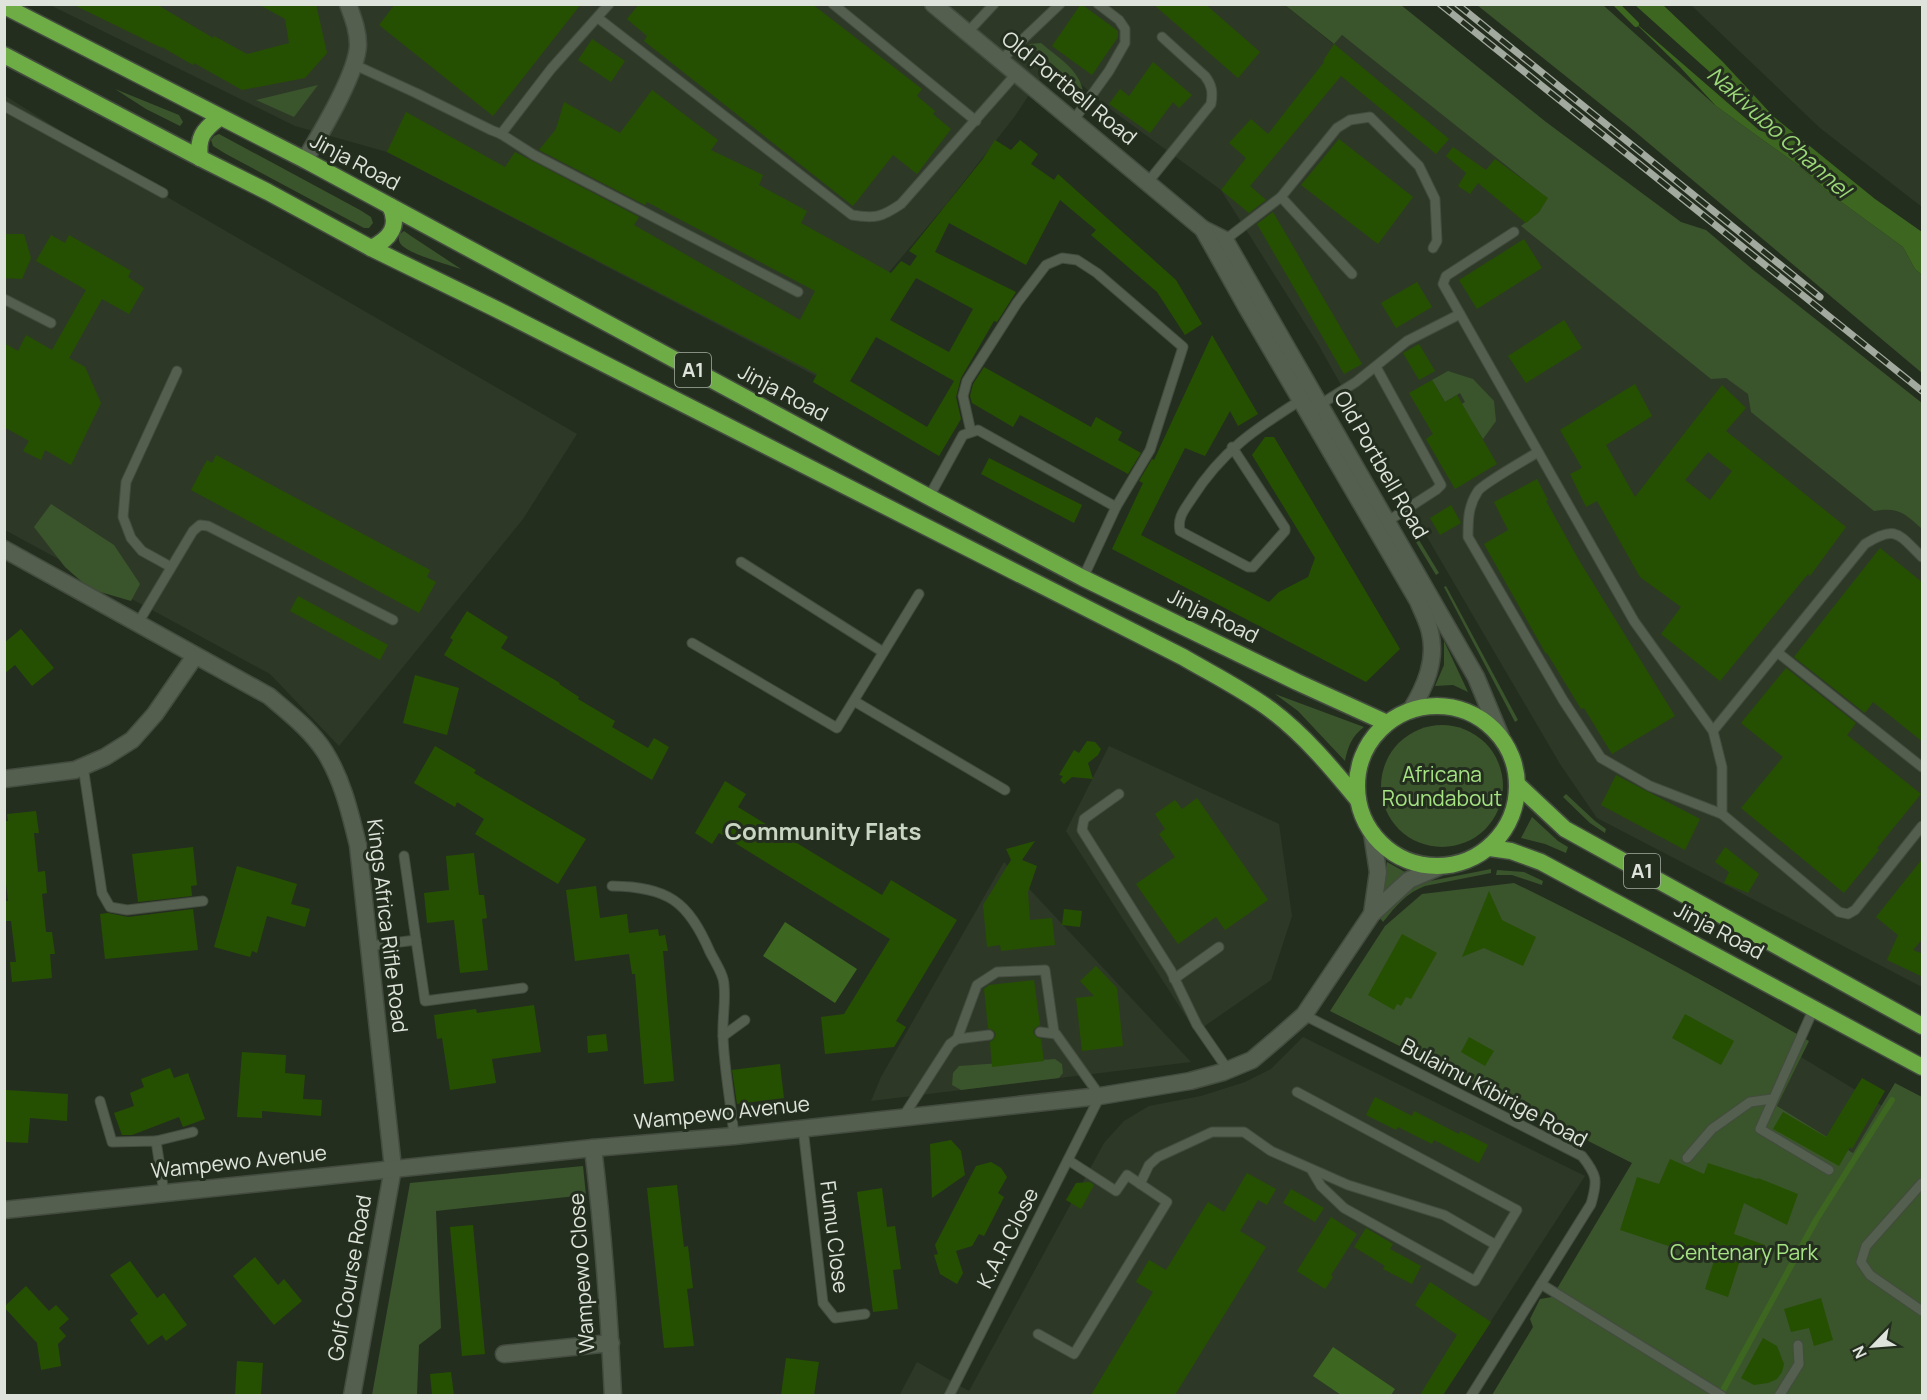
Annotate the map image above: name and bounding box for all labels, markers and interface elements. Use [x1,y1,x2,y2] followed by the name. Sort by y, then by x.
[996,24,1143,150] street label: Old Portbell Road
[1701,60,1859,206] water label: Nakivubo Channel
[306,126,405,196] street label: Jinja Road
[675,353,711,387] road number: A1
[734,357,833,427] street label: Jinja Road
[1328,386,1436,543] street label: Old Portbell Road
[1163,581,1264,649] street label: Jinja Road
[1382,760,1502,812] park label: Africana Roundabout
[724,814,922,847] district label: Community Flats
[361,817,415,1034] street label: Kings Africa Rifle Road
[1624,854,1660,888] road number: A1
[1670,895,1769,965] street label: Jinja Road
[1396,1031,1592,1153] street label: Bulaimu Kibirige Road
[633,1089,811,1135] street label: Wampewo Avenue
[150,1138,328,1184] street label: Wampewo Avenue
[814,1179,856,1295] street label: Fumu Close
[970,1182,1044,1293] street label: K.A.R Close
[561,1192,601,1354] street label: Wampewo Close
[321,1193,377,1363] street label: Golf Course Road
[1670,1238,1819,1266] park label: Centenary Park
[1843,1316,1903,1376] north arrow
[1847,1342,1872,1362] text: N

